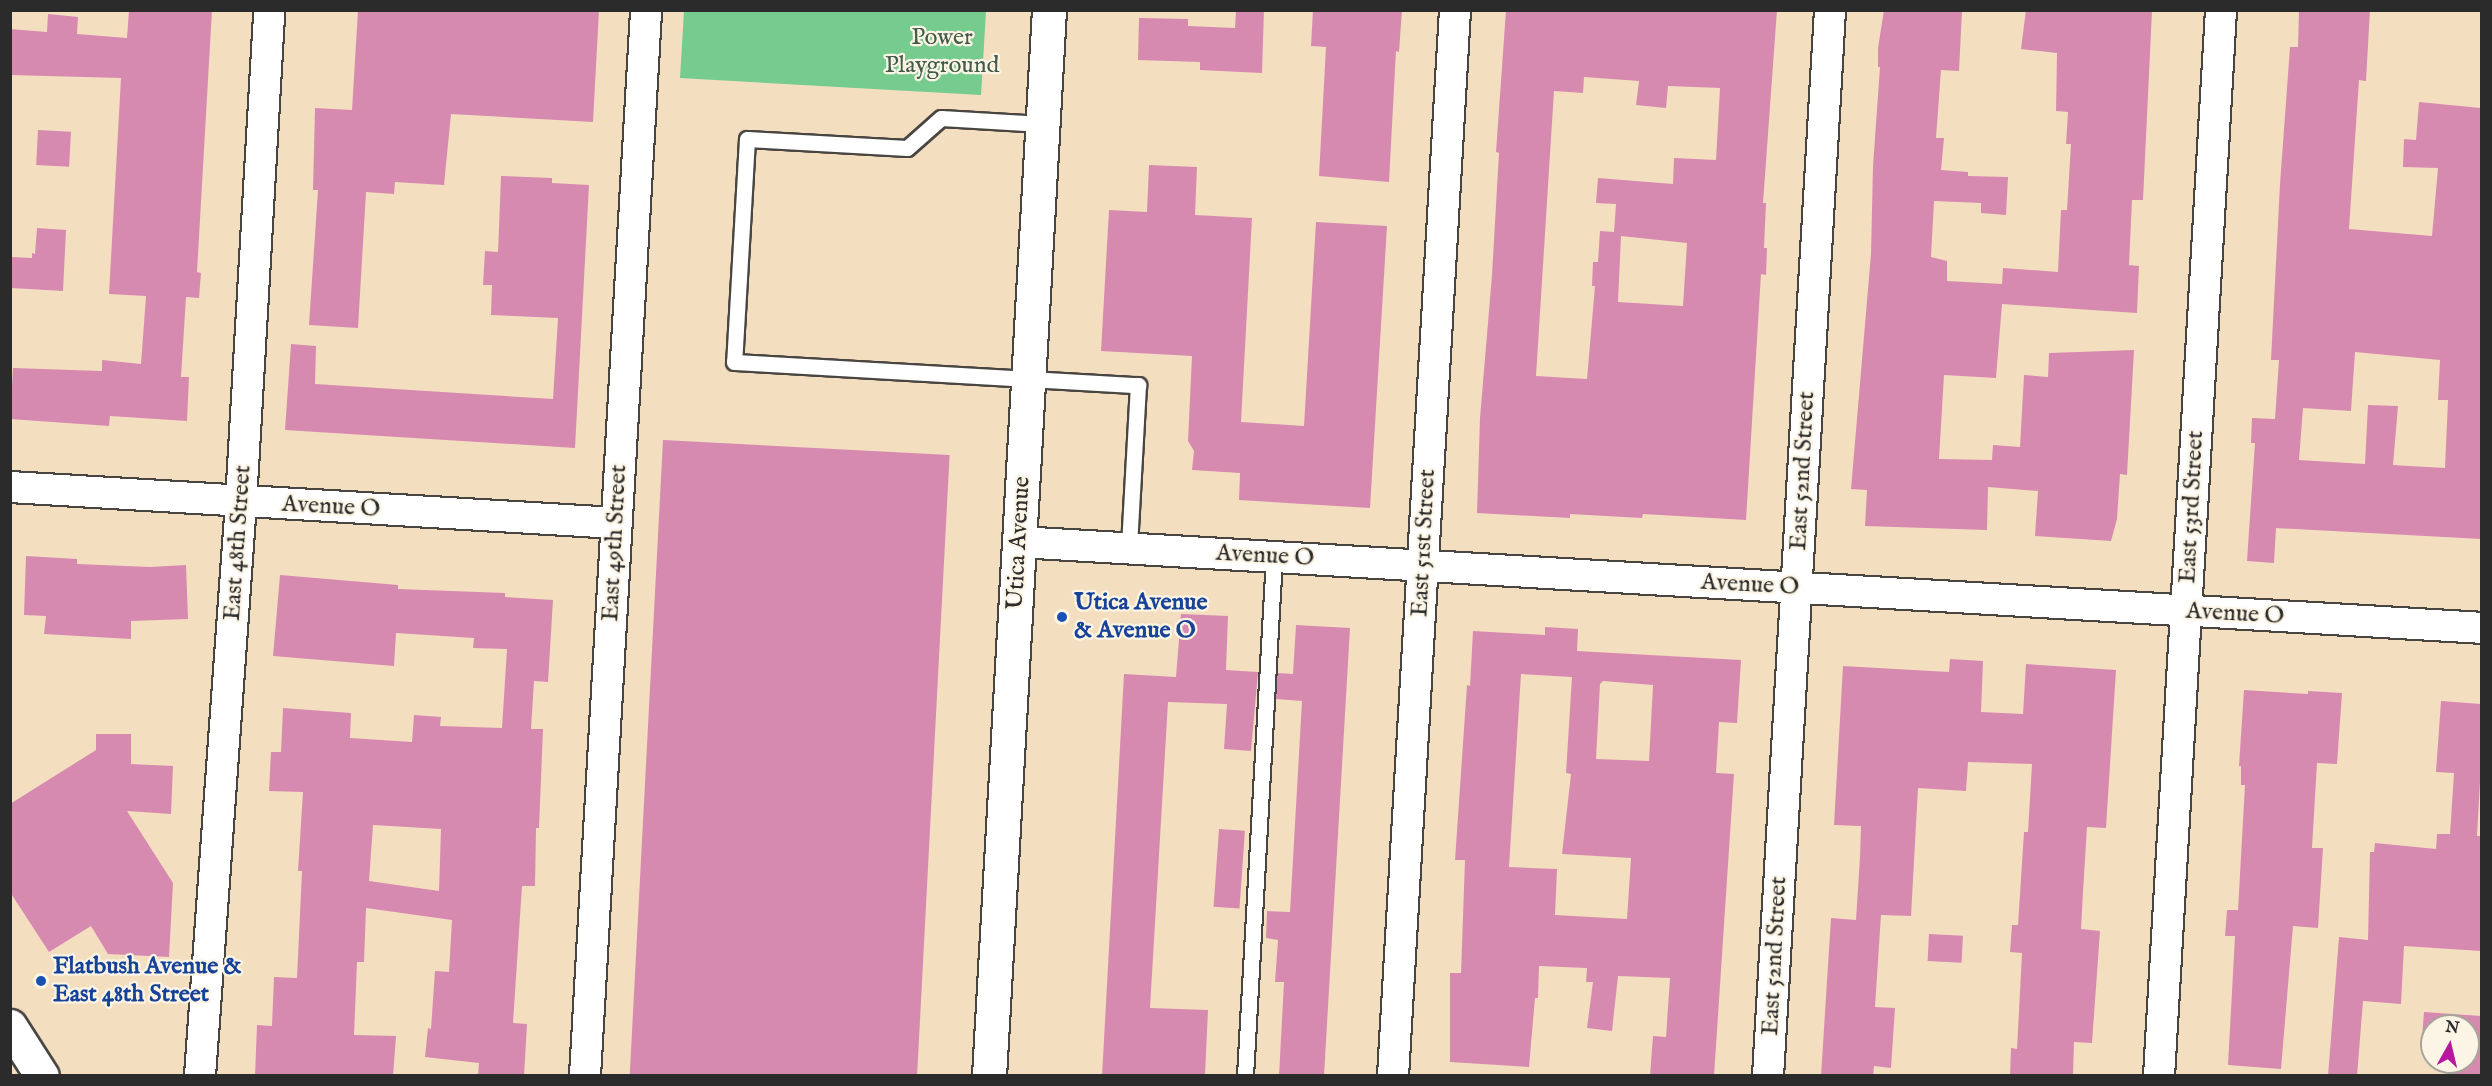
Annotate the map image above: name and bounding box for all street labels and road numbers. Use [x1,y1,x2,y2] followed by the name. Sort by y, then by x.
[1784,391,1822,551] street label: East 52nd Street
[2174,430,2210,584] street label: East 53rd Street
[218,464,258,622] street label: East 48th Street
[597,464,633,622] street label: East 49th Street
[1406,468,1442,618] street label: East 51st Street
[1001,476,1037,610] street label: Utica Avenue
[281,490,381,524] street label: Avenue O
[1215,539,1315,573] street label: Avenue O
[1700,568,1800,602] street label: Avenue O
[2185,597,2285,631] street label: Avenue O
[1756,876,1794,1036] street label: East 52nd Street

